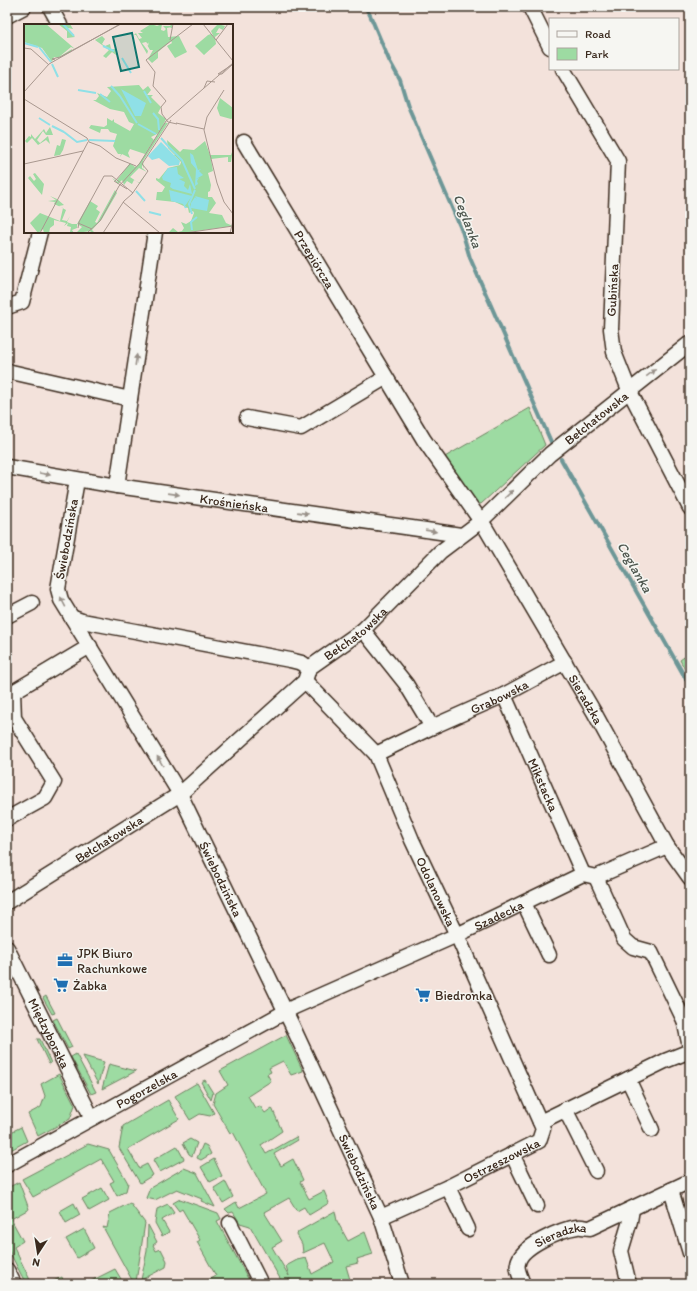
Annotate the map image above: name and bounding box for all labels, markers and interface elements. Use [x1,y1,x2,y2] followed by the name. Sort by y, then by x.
[549,18,679,70] legend
[24,24,233,233] inset map
[585,27,611,41] text: Road
[585,47,609,61] text: Park
[450,192,486,251] water label: Ceglanka
[291,228,338,292] street label: Przepiórcza
[604,263,621,317] street label: Gubińska
[133,354,139,366] one-way arrow
[645,369,656,378] one-way arrow
[561,388,631,448] street label: Bełchatowska
[39,472,51,478] one-way arrow
[504,489,514,499] one-way arrow
[168,491,180,497] one-way arrow
[199,491,270,516] street label: Krośnieńska
[52,497,81,581] street label: Świebodzińska
[296,510,309,516] one-way arrow
[425,528,437,534] one-way arrow
[613,539,656,596] water label: Ceglanka
[59,596,66,608] one-way arrow
[321,603,390,663] street label: Bełchatowska
[565,672,606,727] street label: Sieradzka
[468,676,531,717] street label: Grabowska
[156,755,163,767] one-way arrow
[525,756,562,814] street label: Mikstacka
[72,812,146,866] street label: Bełchatowska
[196,839,246,920] street label: Świebodzińska
[413,854,459,929] street label: Odolanowska
[472,897,526,934] street label: Szadecka
[77,946,147,976] place label: JPK Biuro Rachunkowe
[56,951,74,969] office icon: JPK Biuro Rachunkowe
[52,976,70,994] supermarket icon: Żabka
[73,978,108,993] place label: Żabka
[414,986,432,1004] supermarket icon: Biedronka
[435,988,493,1003] place label: Biedronka
[25,996,73,1071] street label: Międzyborska
[113,1066,180,1112] street label: Pogorzelska
[336,1132,384,1213] street label: Świebodzińska
[460,1135,543,1186] street label: Ostrzeszowska
[532,1220,588,1251] street label: Sieradzka
[18,1233,58,1273] north arrow
[31,1255,41,1269] text: N

